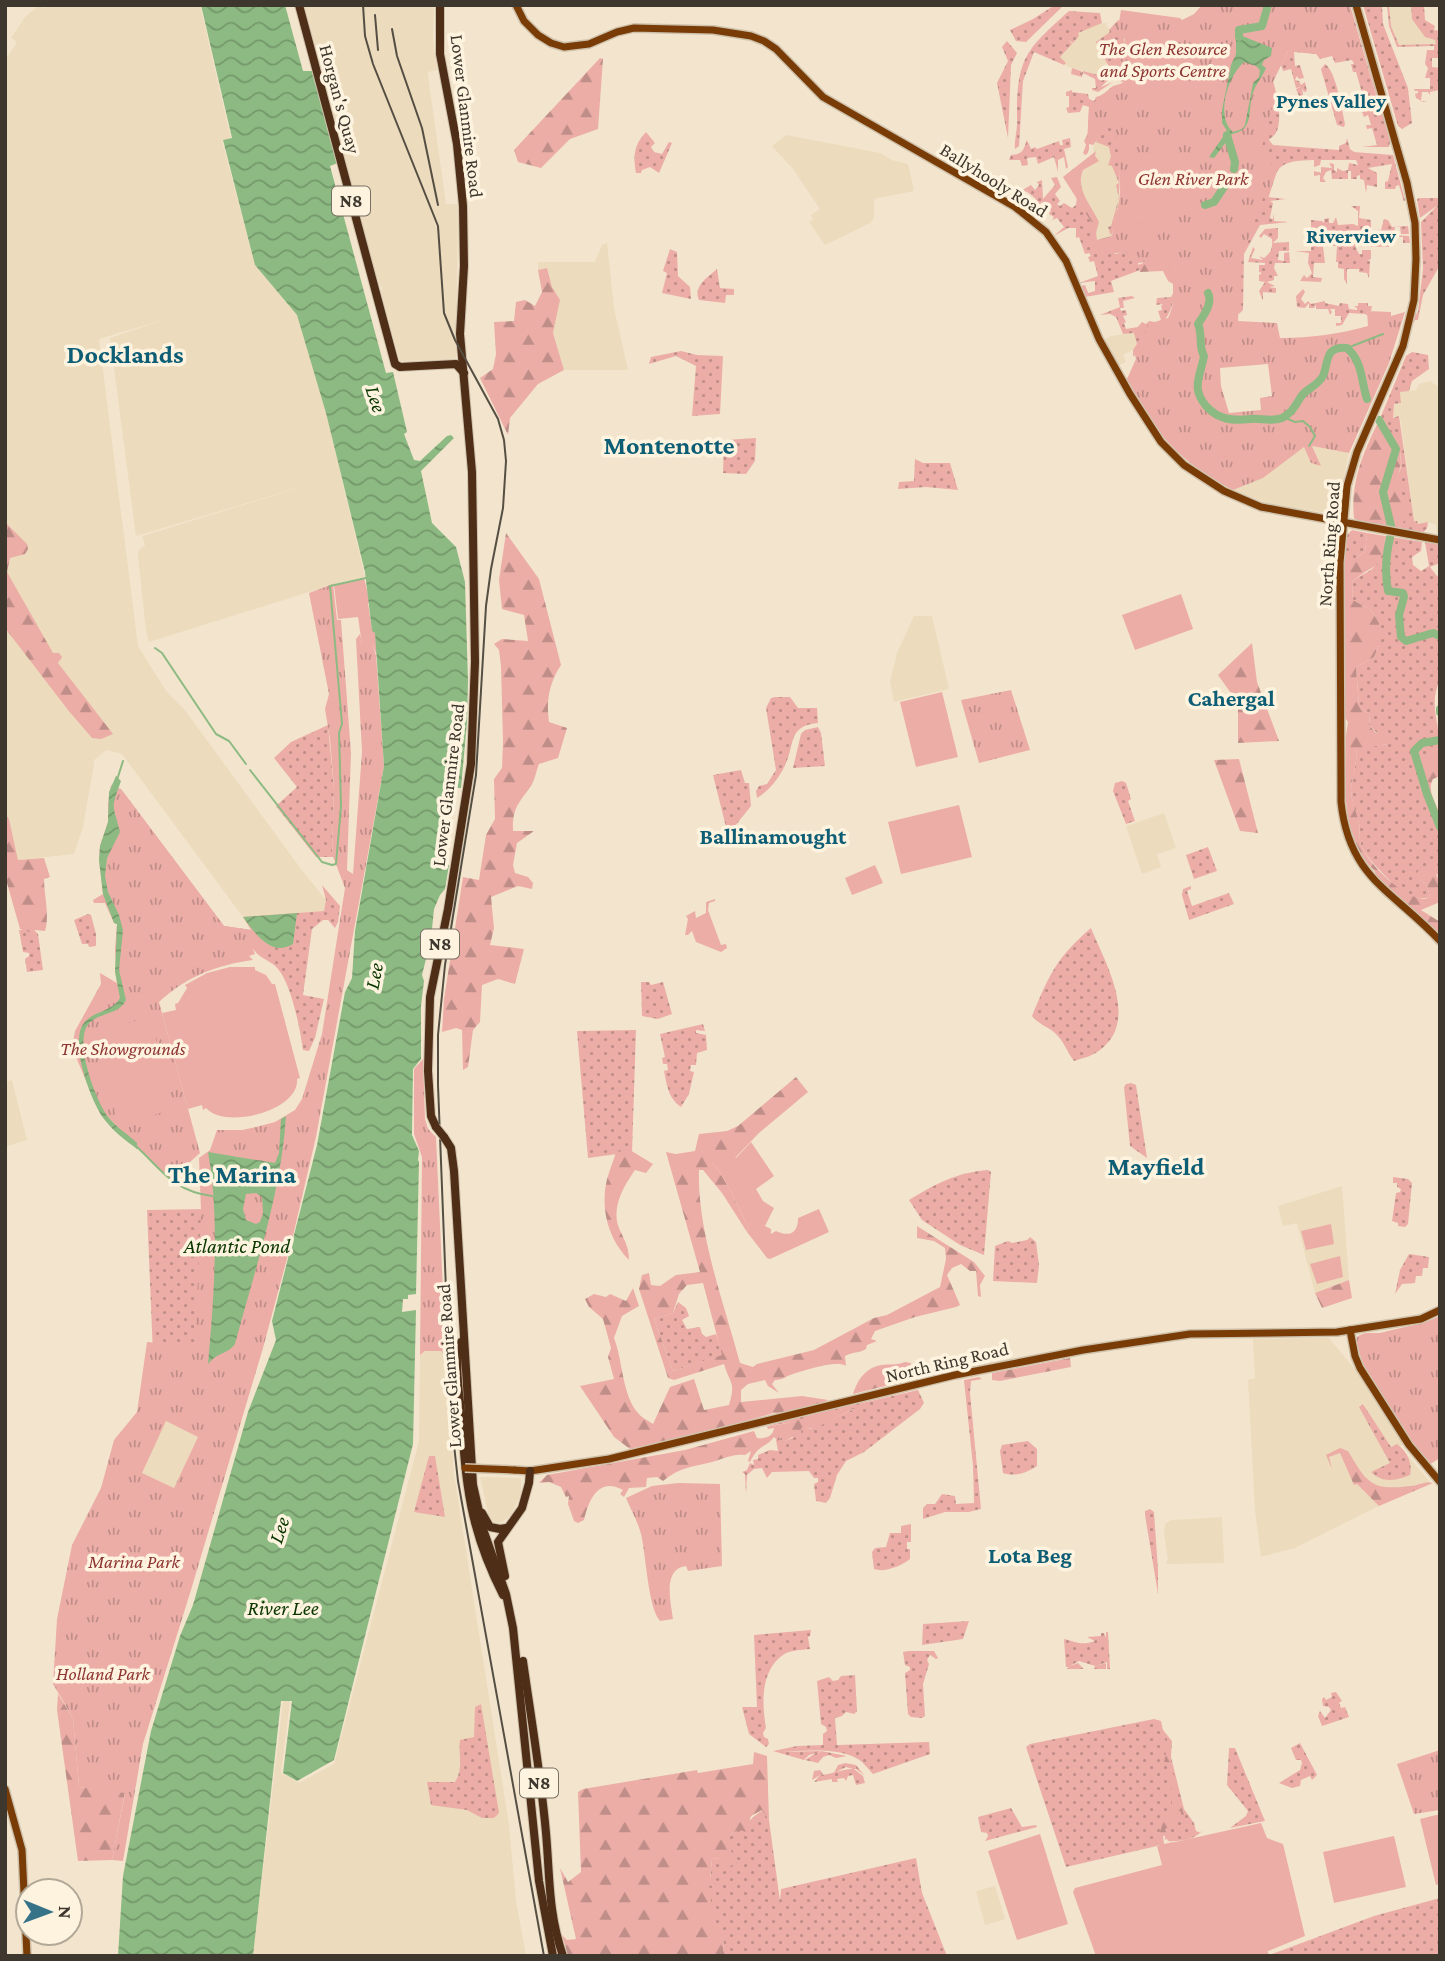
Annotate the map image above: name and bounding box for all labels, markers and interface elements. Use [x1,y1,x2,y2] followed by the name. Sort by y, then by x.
[447,33,487,199] street label: Lower Glanmire Road
[1099,38,1227,81] park label: The Glen Resource and Sports Centre
[315,42,365,156] street label: Horgan's Quay
[1276,89,1387,113] district label: Pynes Valley
[936,139,1052,221] street label: Ballyhooly Road
[1138,168,1249,189] park label: Glen River Park
[332,186,370,216] road number: N8
[1306,224,1396,248] district label: Riverview
[66,340,184,369] district label: Docklands
[361,383,392,415] water label: Lee
[603,431,735,460] district label: Montenotte
[1314,481,1344,607] street label: North Ring Road
[1187,685,1275,711] district label: Cahergal
[428,702,468,868] street label: Lower Glanmire Road
[700,823,847,849] district label: Ballinamought
[421,930,459,959] road number: N8
[360,961,388,991] water label: Lee
[60,1038,186,1059] park label: The Showgrounds
[1107,1152,1205,1181] district label: Mayfield
[168,1160,297,1189] district label: The Marina
[183,1234,291,1258] water label: Atlantic Pond
[433,1283,465,1449] street label: Lower Glanmire Road
[883,1338,1011,1386] street label: North Ring Road
[264,1514,295,1546] water label: Lee
[988,1542,1072,1568] district label: Lota Beg
[87,1551,180,1572] park label: Marina Park
[247,1596,319,1620] water label: River Lee
[56,1663,151,1684] park label: Holland Park
[520,1768,558,1798] road number: N8
[14,1877,84,1947] north arrow
[55,1906,76,1919] text: N

